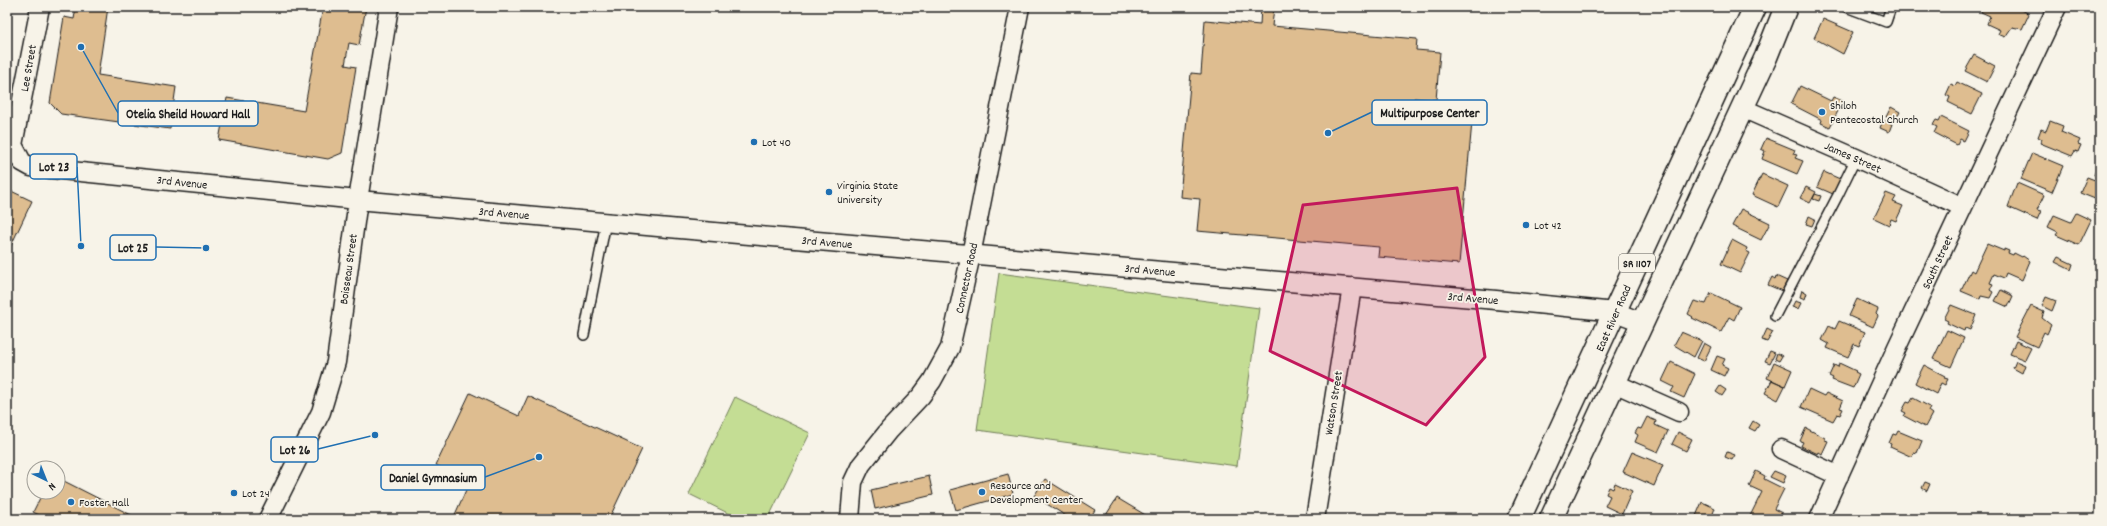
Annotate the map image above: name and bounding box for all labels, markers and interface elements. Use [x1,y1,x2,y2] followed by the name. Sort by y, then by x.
[17,43,42,93] street label: Lee Street
[1830,98,1918,129] place label: Shiloh Pentecostal Church
[1372,100,1487,125] callout: Multipurpose Center
[118,101,258,126] callout: Otelia Sheild Howard Hall
[1380,105,1481,124] text: Multipurpose Center
[126,106,251,125] text: Otelia Sheild Howard Hall
[1817,107,1827,117] marker: Shiloh Pentecostal Church
[762,135,791,152] place label: Lot 40
[749,137,759,147] marker: Lot 40
[1821,138,1884,179] street label: James Street
[30,154,77,179] callout: Lot 23
[39,159,69,178] text: Lot 23
[156,172,208,195] street label: 3rd Avenue
[837,178,898,209] place label: Virginia State University
[824,187,834,197] marker: Virginia State University
[478,204,530,225] street label: 3rd Avenue
[1534,218,1562,235] place label: Lot 42
[1521,220,1531,230] marker: Lot 42
[336,232,363,306] street label: Boisseau Street
[1918,232,1958,292] street label: South Street
[801,233,853,254] street label: 3rd Avenue
[110,235,156,260] callout: Lot 25
[118,240,148,259] text: Lot 25
[952,241,983,315] street label: Connector Road
[1619,254,1655,272] road number: SR 1107
[1124,261,1176,282] street label: 3rd Avenue
[1592,283,1637,355] street label: East River Road
[1447,289,1499,310] street label: 3rd Avenue
[1321,369,1348,437] street label: Watson Street
[271,437,318,462] callout: Lot 26
[280,442,311,461] text: Lot 26
[26,460,66,500] north arrow
[381,465,485,490] callout: Daniel Gymnasium
[389,470,477,489] text: Daniel Gymnasium
[44,478,59,494] text: N
[990,478,1083,509] place label: Resource and Development Center
[242,486,270,503] place label: Lot 24
[977,487,987,497] marker: Resource and Development Center
[229,488,239,498] marker: Lot 24
[79,495,129,512] place label: Foster Hall
[66,497,76,507] marker: Foster Hall

